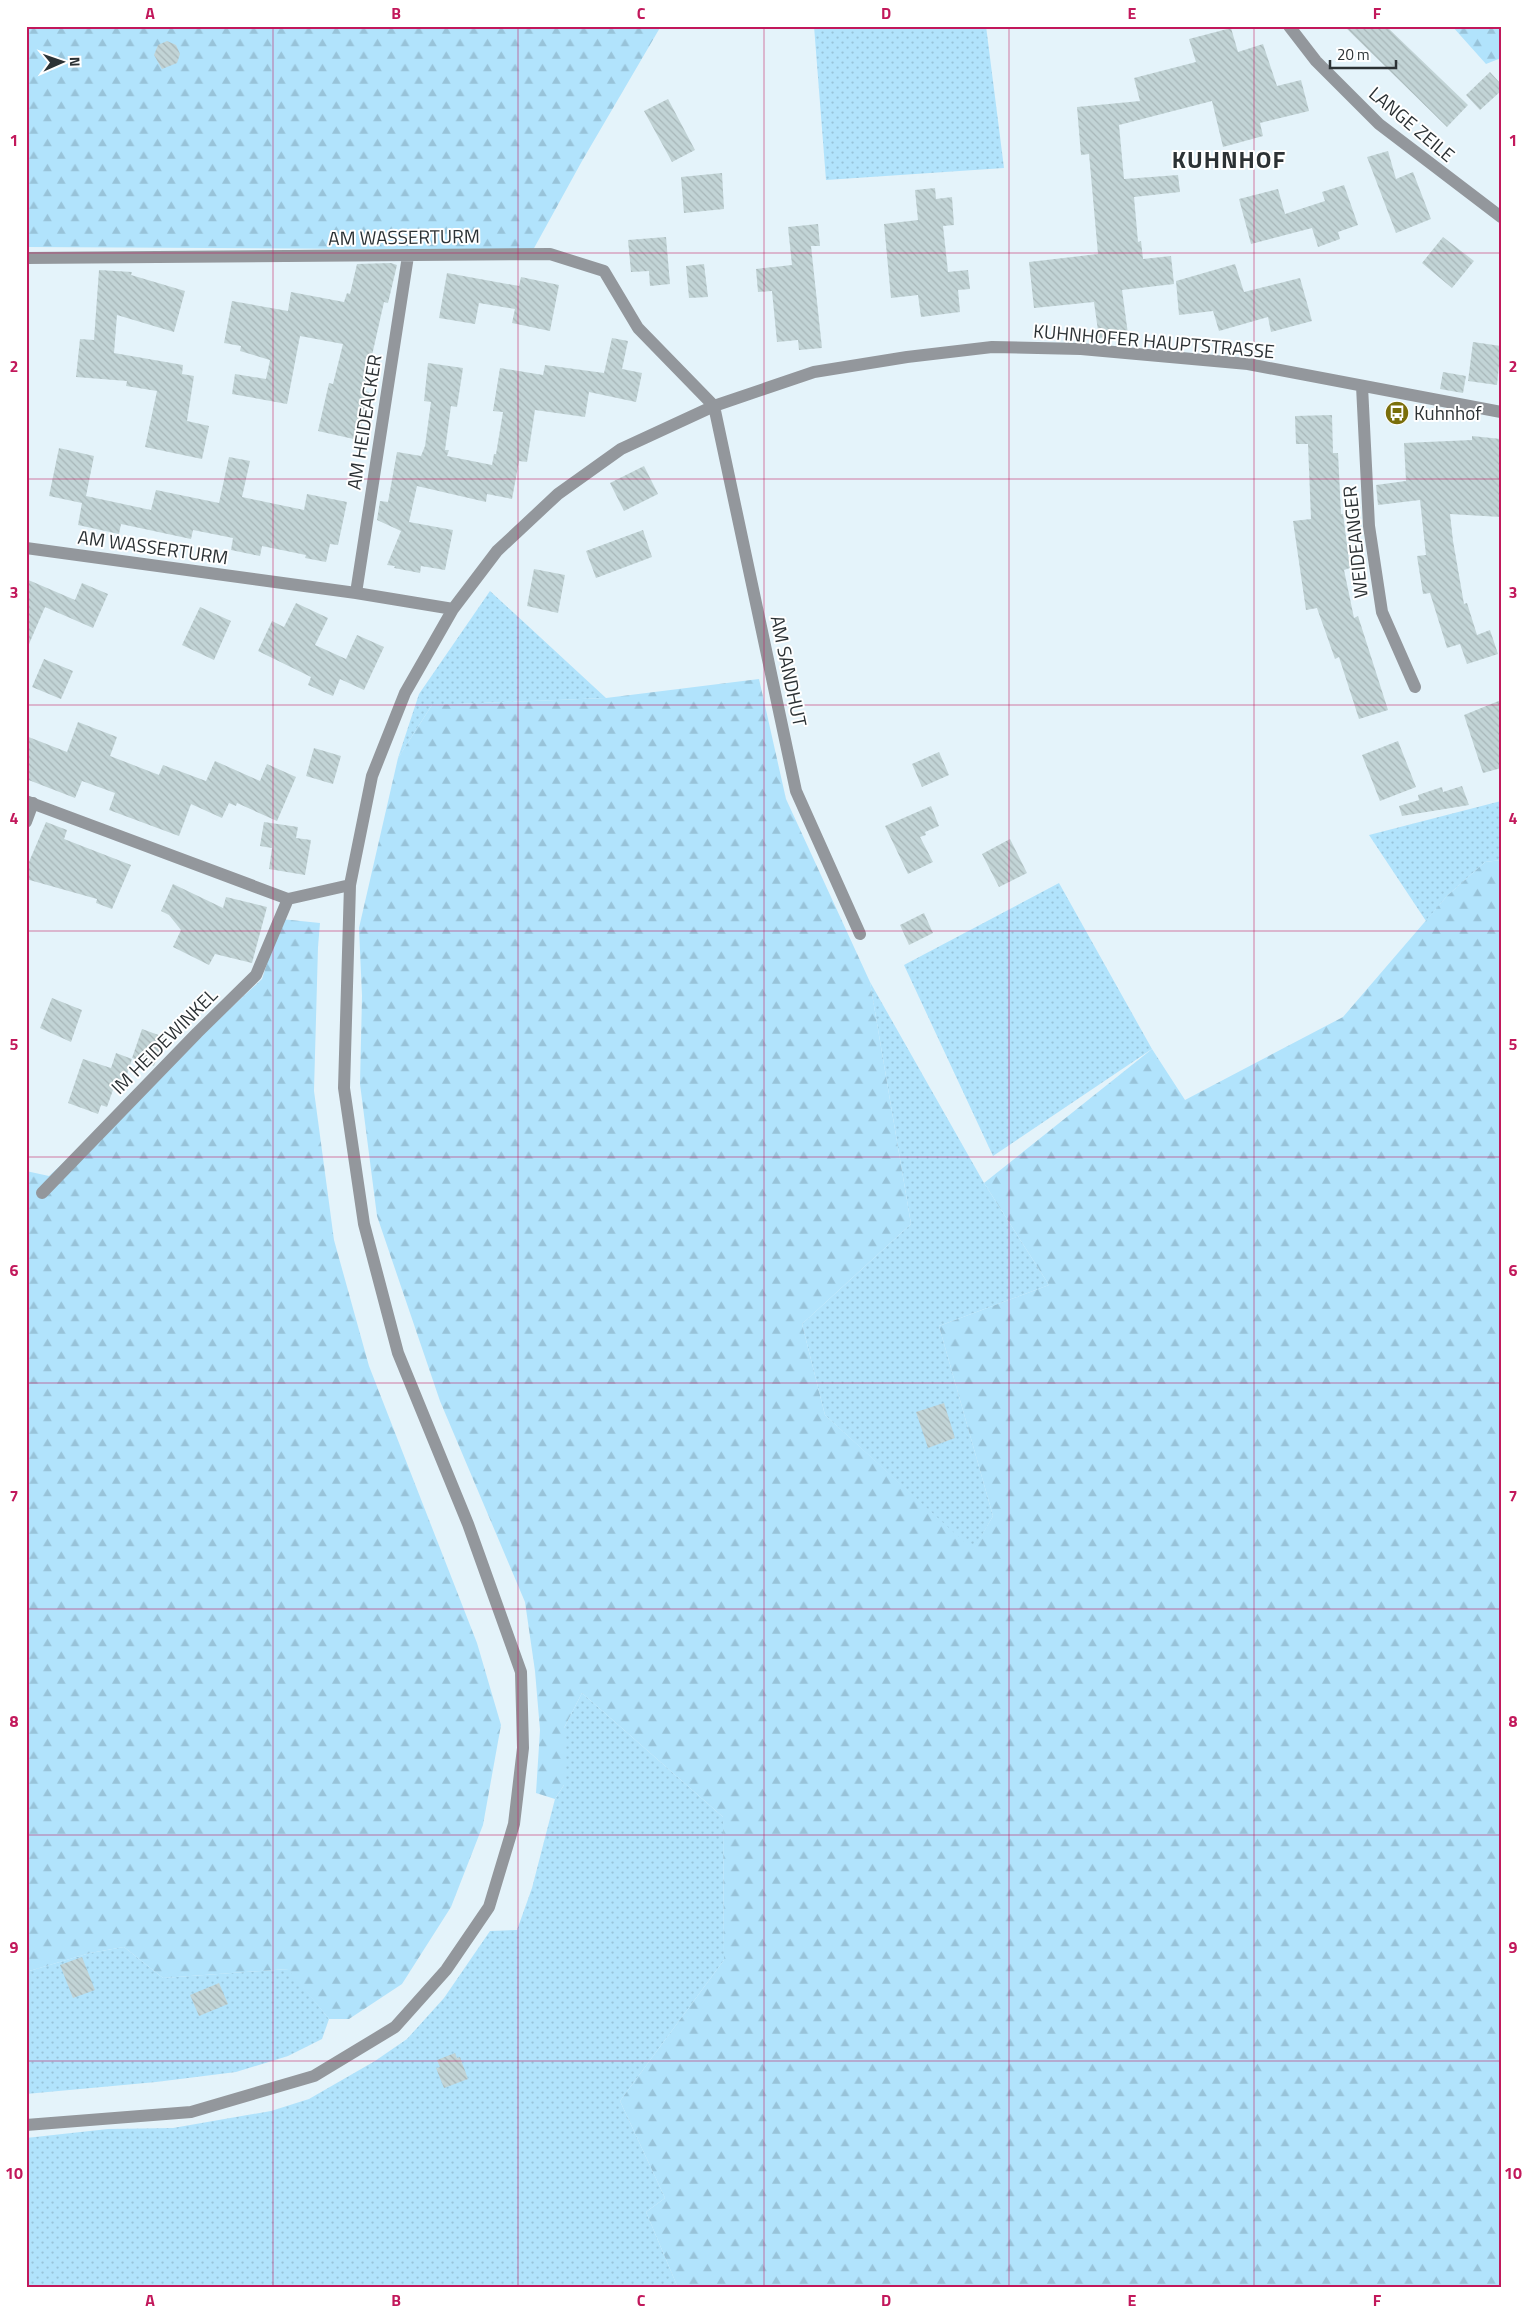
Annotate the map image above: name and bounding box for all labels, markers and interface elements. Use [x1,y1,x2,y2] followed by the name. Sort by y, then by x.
[145,1,155,25] text: A
[391,1,401,25] text: B
[637,1,646,25] text: C
[881,1,891,25] text: D
[1128,1,1137,25] text: E
[1373,1,1382,25] text: F
[38,38,88,88] north arrow
[1330,38,1396,70] scale bar
[1337,43,1370,66] text: 20 m
[65,56,86,67] text: N
[1363,79,1462,168] street label: LANGE ZEILE
[10,128,18,152] text: 1
[1509,128,1517,152] text: 1
[1172,141,1286,177] district label: KUHNHOF
[328,221,480,252] street label: AM WASSERTURM
[1032,316,1276,365] street label: KUHNHOFER HAUPTSTRASSE
[338,352,389,492] street label: AM HEIDEACKER
[10,354,18,378] text: 2
[1509,354,1517,378] text: 2
[1414,398,1482,427] place label: Kuhnhof
[1384,400,1410,426] bus stop icon: Kuhnhof
[1334,484,1375,600] street label: WEIDEANGER
[76,522,230,571] street label: AM WASSERTURM
[10,580,18,604] text: 3
[1509,580,1517,604] text: 3
[764,613,815,729] street label: AM SANDHUT
[10,806,19,830] text: 4
[1509,806,1518,830] text: 4
[104,981,224,1101] street label: IM HEIDEWINKEL
[10,1032,19,1056] text: 5
[1509,1032,1518,1056] text: 5
[10,1258,19,1282] text: 6
[1509,1258,1518,1282] text: 6
[10,1484,18,1508] text: 7
[1509,1484,1517,1508] text: 7
[10,1709,19,1733] text: 8
[1509,1709,1518,1733] text: 8
[10,1935,19,1959] text: 9
[1509,1935,1518,1959] text: 9
[5,2161,23,2185] text: 10
[1504,2161,1522,2185] text: 10
[145,2288,155,2312] text: A
[391,2288,401,2312] text: B
[637,2288,646,2312] text: C
[881,2288,891,2312] text: D
[1128,2288,1137,2312] text: E
[1373,2288,1382,2312] text: F

